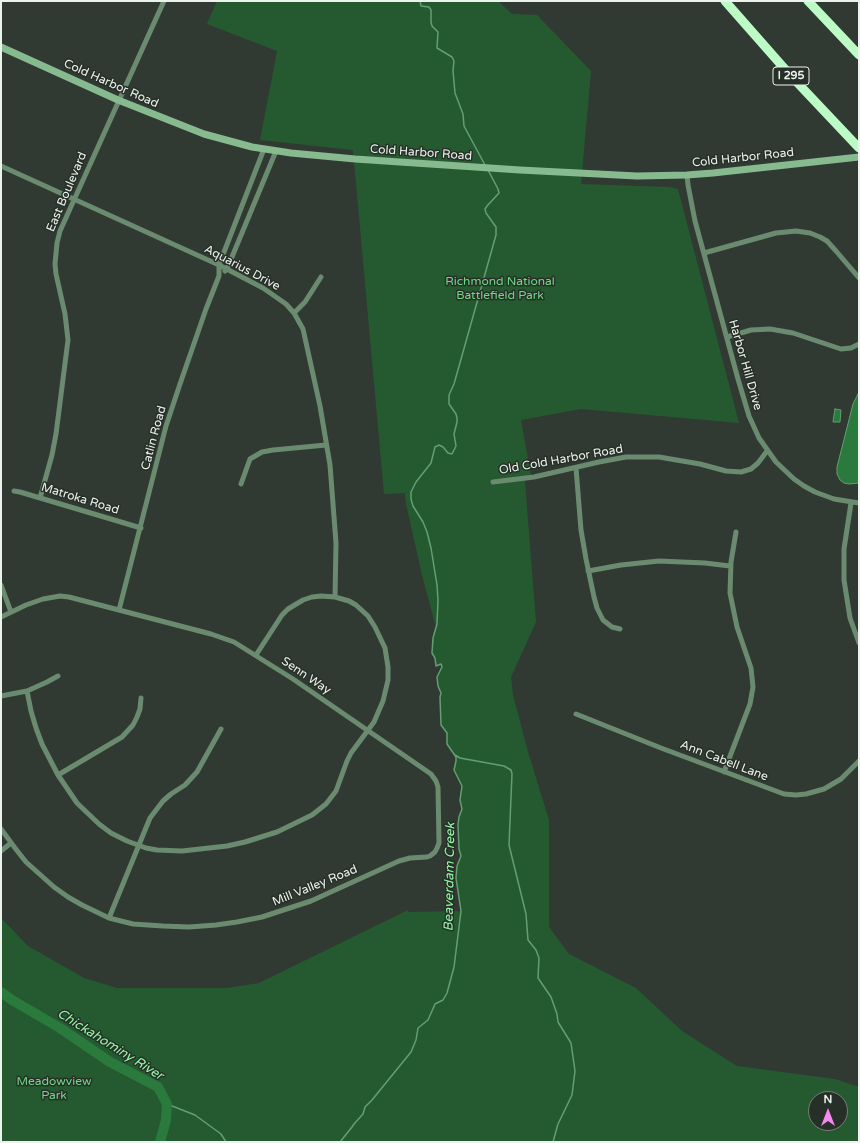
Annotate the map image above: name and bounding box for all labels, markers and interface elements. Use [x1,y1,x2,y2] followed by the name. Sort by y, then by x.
[61,57,161,111] street label: Cold Harbor Road
[773,67,809,85] road number: I 295
[369,142,473,164] street label: Cold Harbor Road
[691,145,795,171] street label: Cold Harbor Road
[44,150,90,234] street label: East Boulevard
[202,242,282,294] street label: Aquarius Drive
[445,275,555,303] park label: Richmond National Battlefield Park
[725,318,765,412] street label: Harbor Hill Drive
[138,404,170,472] street label: Catlin Road
[498,442,624,478] street label: Old Cold Harbor Road
[39,480,121,518] street label: Matroka Road
[278,654,334,698] street label: Senn Way
[678,738,770,784] street label: Ann Cabell Lane
[441,822,459,932] water label: Beaverdam Creek
[270,862,360,910] street label: Mill Valley Road
[54,1006,166,1084] water label: Chickahominy River
[17,1075,91,1103] park label: Meadowview Park
[808,1091,848,1131] north arrow
[824,1093,832,1106] text: N

